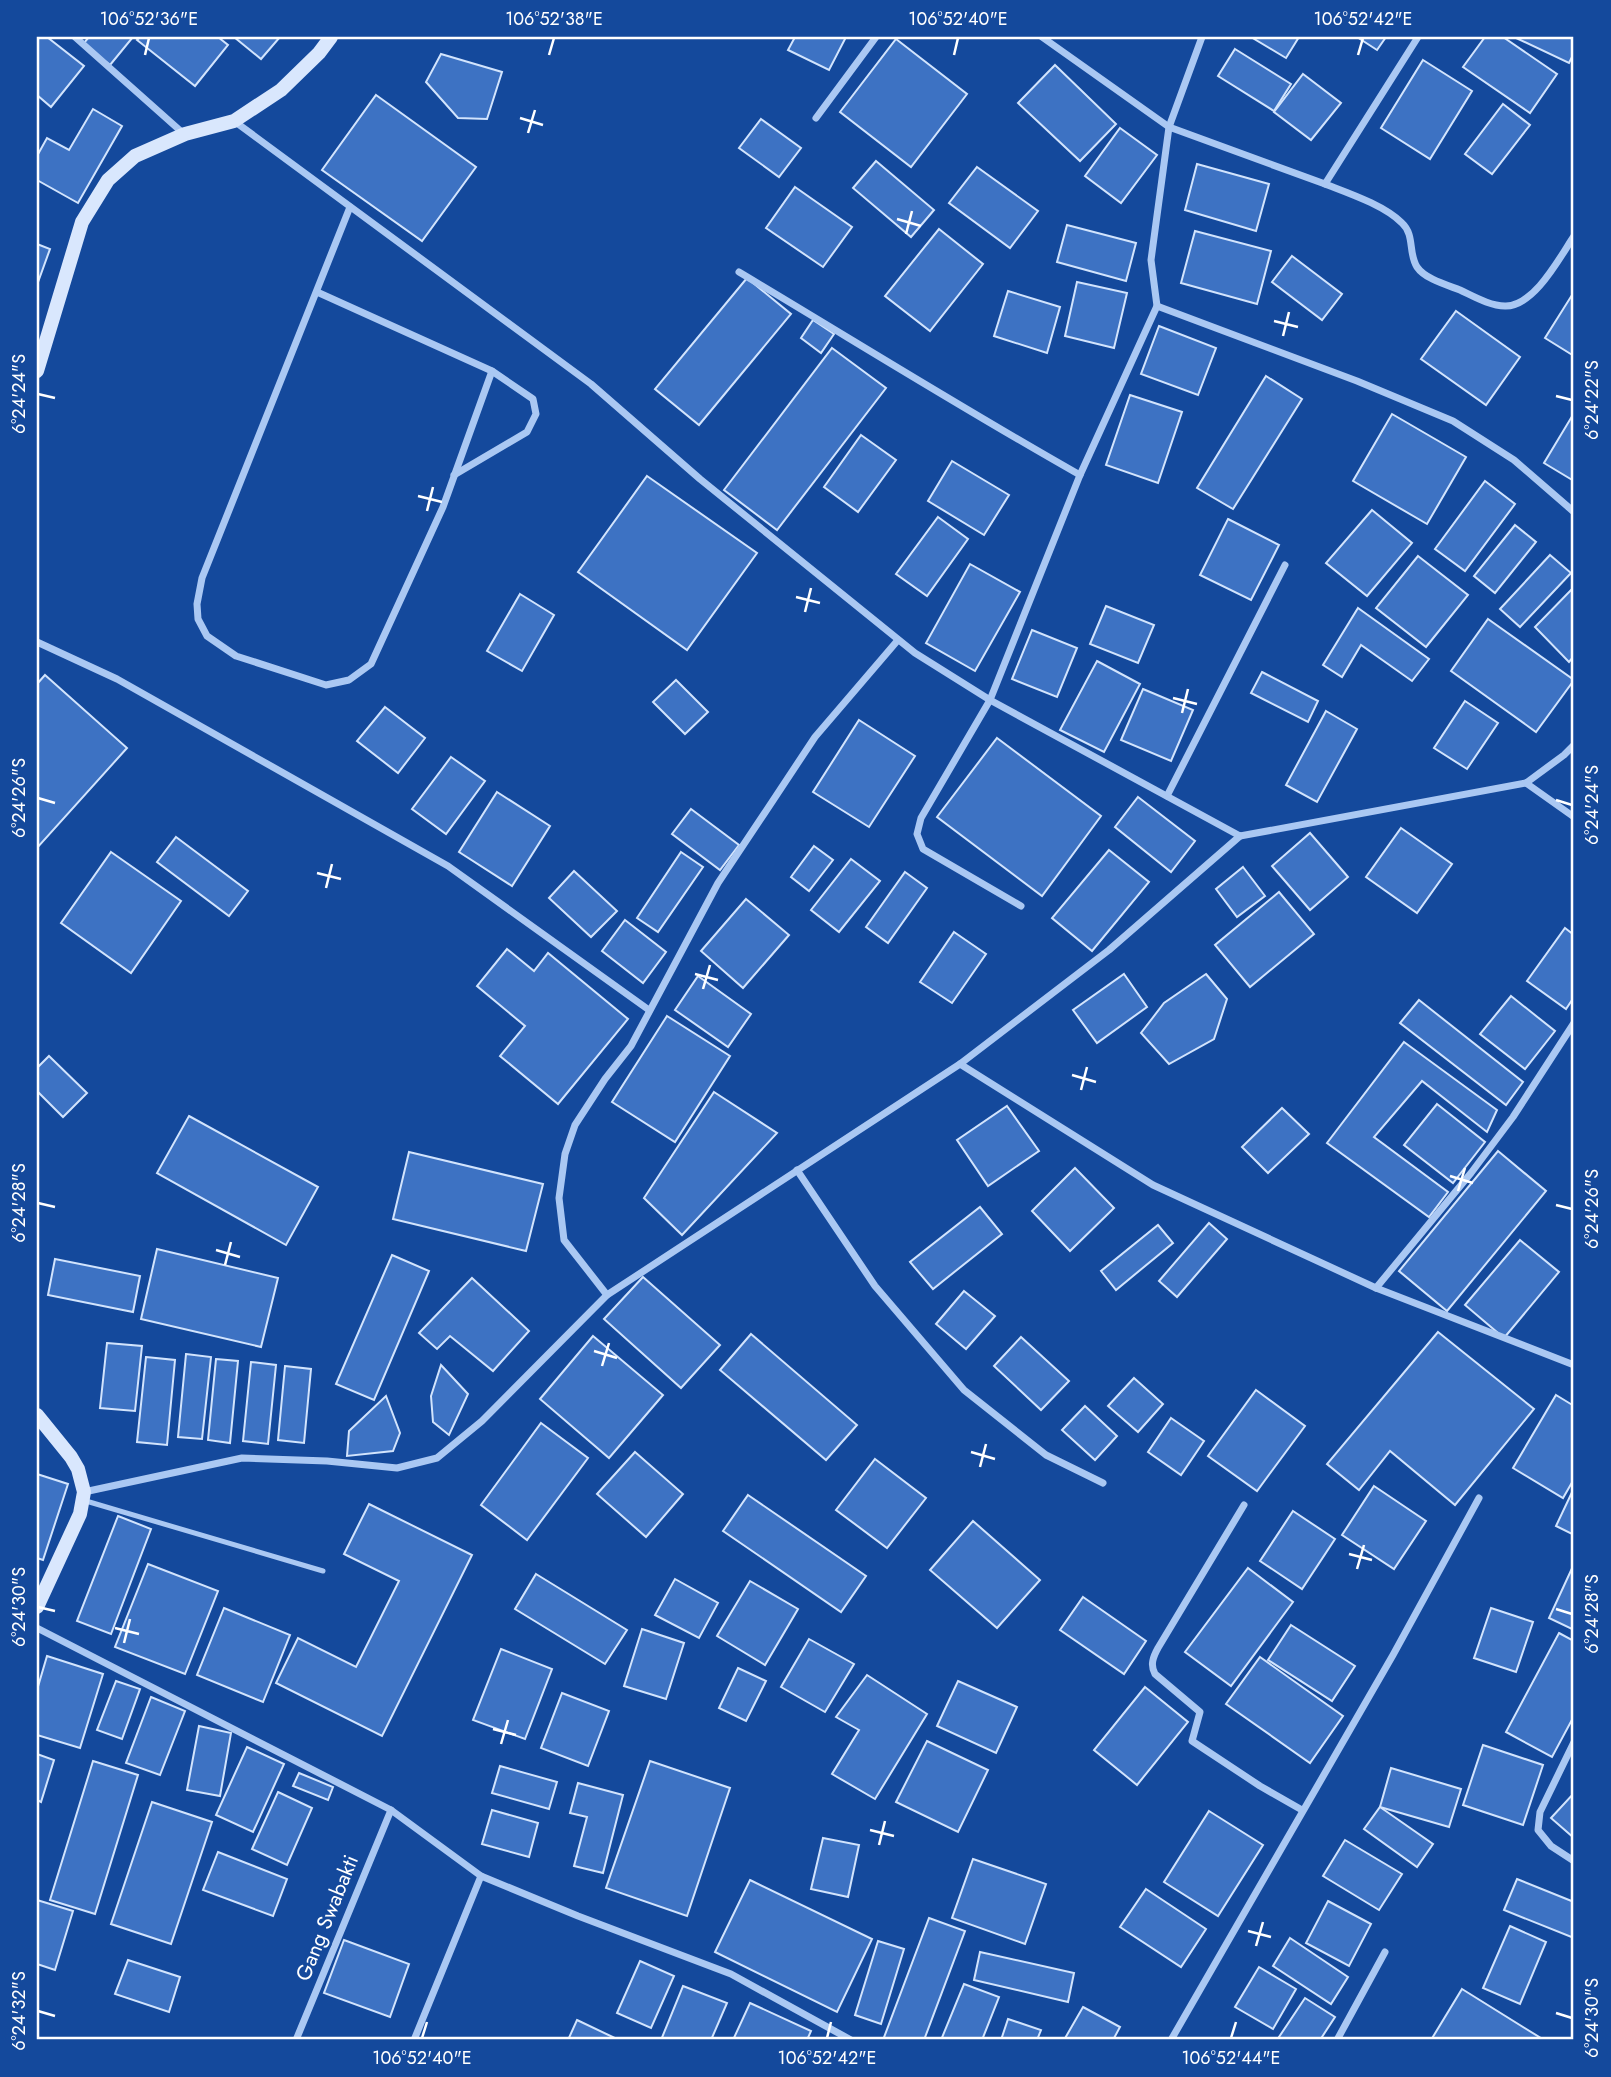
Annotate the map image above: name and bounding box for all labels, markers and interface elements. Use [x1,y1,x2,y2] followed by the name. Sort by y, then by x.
[100,6,198,32] text: 106°52'36"E
[505,6,603,32] text: 106°52'38"E
[908,6,1008,32] text: 106°52'40"E
[1314,6,1412,32] text: 106°52'42"E
[6,354,32,434] text: 6°24'24"S
[1579,360,1605,440] text: 6°24'22"S
[6,758,32,838] text: 6°24'26"S
[1579,765,1605,845] text: 6°24'24"S
[6,1163,32,1243] text: 6°24'28"S
[1579,1169,1605,1249] text: 6°24'26"S
[6,1567,32,1647] text: 6°24'30"S
[1579,1574,1605,1654] text: 6°24'28"S
[288,1851,366,1985] street label: Gang Swabakti
[6,1971,32,2051] text: 6°24'32"S
[1579,1978,1605,2058] text: 6°24'30"S
[372,2045,472,2071] text: 106°52'40"E
[778,2045,876,2071] text: 106°52'42"E
[1181,2045,1281,2071] text: 106°52'44"E

